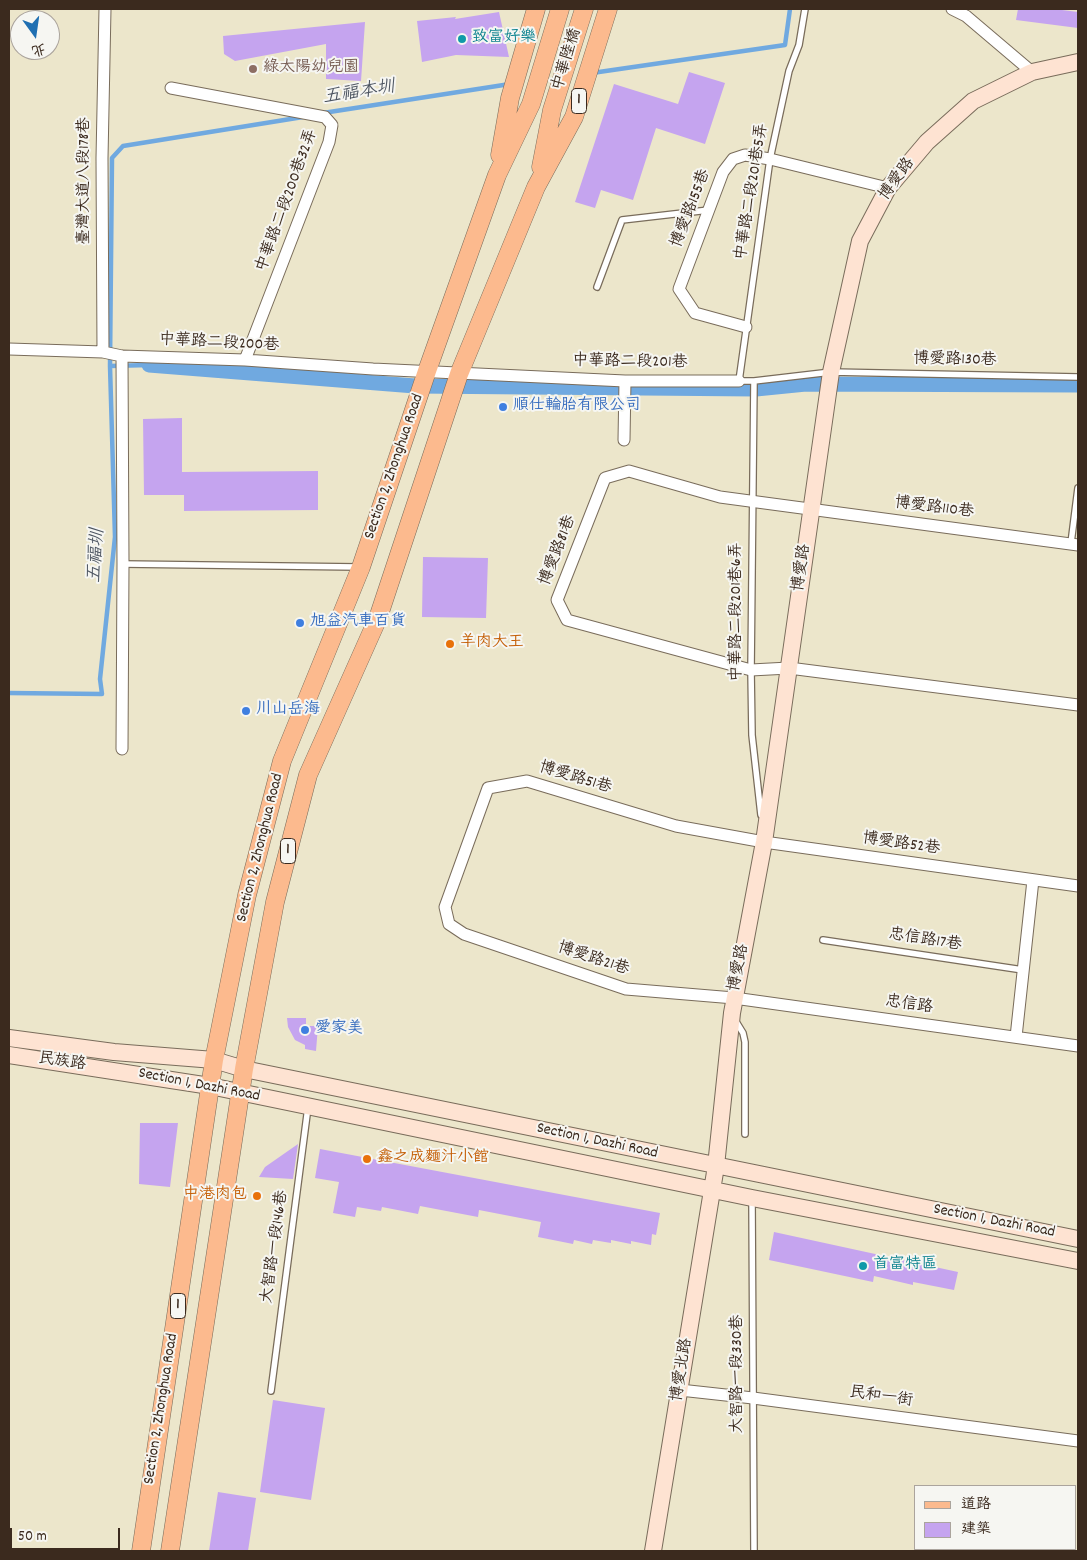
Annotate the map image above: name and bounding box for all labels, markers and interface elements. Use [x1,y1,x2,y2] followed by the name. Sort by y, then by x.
[10,10,60,60] north arrow
[549,27,587,93] street label: 中華陸橋
[472,29,536,49] place label: 致富好樂
[456,33,468,45] marker: 致富好樂
[29,37,48,60] text: 北
[263,59,359,79] place label: 綠太陽幼兒園
[247,63,259,75] marker: 綠太陽幼兒園
[322,78,396,110] water label: 五福本圳
[572,88,586,114] road number: 1
[76,117,96,245] street label: 臺灣大道八段178巷
[733,122,773,262] street label: 中華路二段201巷5弄
[253,127,323,275] street label: 中華路二段200巷32弄
[876,155,920,205] street label: 博愛路
[668,167,716,251] street label: 博愛路155巷
[158,331,280,357] street label: 中華路二段200巷
[913,351,997,371] street label: 博愛路130巷
[572,352,688,374] street label: 中華路二段201巷
[361,392,429,542] street label: Section 2, Zhonghua Road
[513,397,641,417] place label: 順仕輪胎有限公司
[497,401,509,413] marker: 順仕輪胎有限公司
[893,495,975,523] street label: 博愛路110巷
[537,513,581,589] street label: 博愛路81巷
[85,528,111,584] water label: 五福圳
[728,542,748,682] street label: 中華路二段201巷6弄
[790,543,816,593] street label: 博愛路
[310,613,406,633] place label: 旭益汽車百貨
[294,617,306,629] marker: 旭益汽車百貨
[460,634,524,654] place label: 羊肉大王
[444,638,456,650] marker: 羊肉大王
[256,701,320,721] place label: 川山岳海
[240,705,252,717] marker: 川山岳海
[536,759,614,799] street label: 博愛路51巷
[233,772,289,924] street label: Section 2, Zhonghua Road
[861,830,941,860] street label: 博愛路52巷
[280,838,296,864] road number: 1
[887,926,963,956] street label: 忠信路17巷
[555,939,631,981] street label: 博愛路21巷
[726,943,754,993] street label: 博愛路
[884,993,934,1019] street label: 忠信路
[315,1020,363,1040] place label: 愛家美
[299,1024,311,1036] marker: 愛家美
[37,1050,87,1076] street label: 民族路
[137,1065,261,1107] street label: Section 1, Dazhi Road
[535,1120,659,1164] street label: Section 1, Dazhi Road
[377,1149,489,1169] place label: 鑫之成麵汁小館
[361,1153,373,1165] marker: 鑫之成麵汁小館
[183,1186,247,1206] place label: 中港肉包
[259,1189,293,1305] street label: 大智路一段146巷
[251,1190,263,1202] marker: 中港肉包
[932,1201,1056,1243] street label: Section 1, Dazhi Road
[873,1256,937,1276] place label: 首富特區
[857,1260,869,1272] marker: 首富特區
[170,1294,186,1318] road number: 1
[729,1315,749,1433] street label: 大智路一段330巷
[141,1332,183,1486] street label: Section 2, Zhonghua Road
[669,1337,697,1403] street label: 博愛北路
[848,1384,914,1412] street label: 民和一街
[914,1485,1077,1550] legend
[961,1494,991,1516] text: 道路
[12,1518,122,1550] scale bar
[961,1519,991,1541] text: 建築
[18,1526,47,1548] text: 50 m

